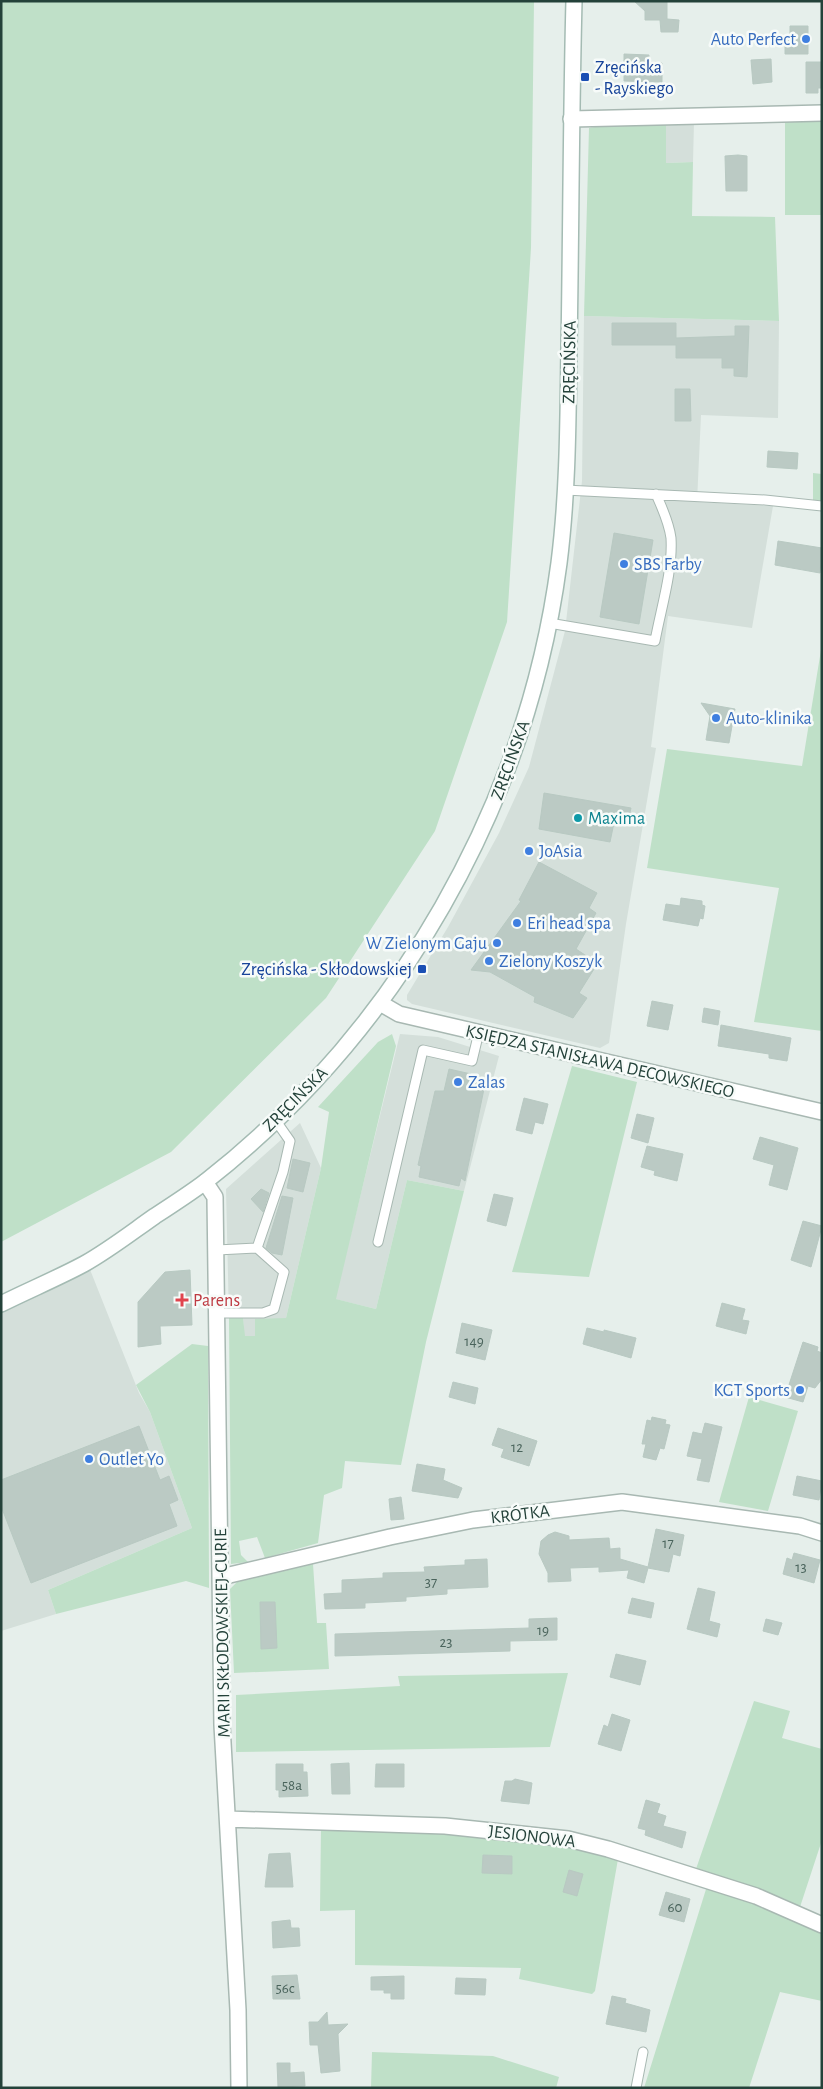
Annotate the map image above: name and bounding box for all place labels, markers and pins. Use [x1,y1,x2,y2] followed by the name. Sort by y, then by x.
[711,31,796,49] place label: Auto Perfect
[800,33,812,45] marker: Auto Perfect
[595,59,674,98] place label: Zręcińska - Rayskiego
[579,71,591,83] marker: Zręcińska - Rayskiego
[634,556,702,574] place label: SBS Farby
[618,558,630,570] marker: SBS Farby
[726,710,812,728] place label: Auto-klinika
[710,712,722,724] marker: Auto-klinika
[588,810,645,828] place label: Maxima
[572,812,584,824] marker: Maxima
[539,843,582,861] place label: JoAsia
[523,845,535,857] marker: JoAsia
[527,915,611,933] place label: Eri head spa
[511,917,523,929] marker: Eri head spa
[366,935,487,953] place label: W Zielonym Gaju
[491,937,503,949] marker: W Zielonym Gaju
[499,953,603,971] place label: Zielony Koszyk
[483,955,495,967] marker: Zielony Koszyk
[241,961,412,979] place label: Zręcińska - Skłodowskiej
[416,963,428,975] marker: Zręcińska - Skłodowskiej
[468,1074,505,1092] place label: Zalas
[452,1076,464,1088] marker: Zalas
[193,1292,240,1310] place label: Parens
[175,1293,189,1307] marker: Parens
[713,1382,790,1400] place label: KGT Sports
[794,1384,806,1396] marker: KGT Sports
[99,1451,164,1469] place label: Outlet Yo
[83,1453,95,1465] marker: Outlet Yo

